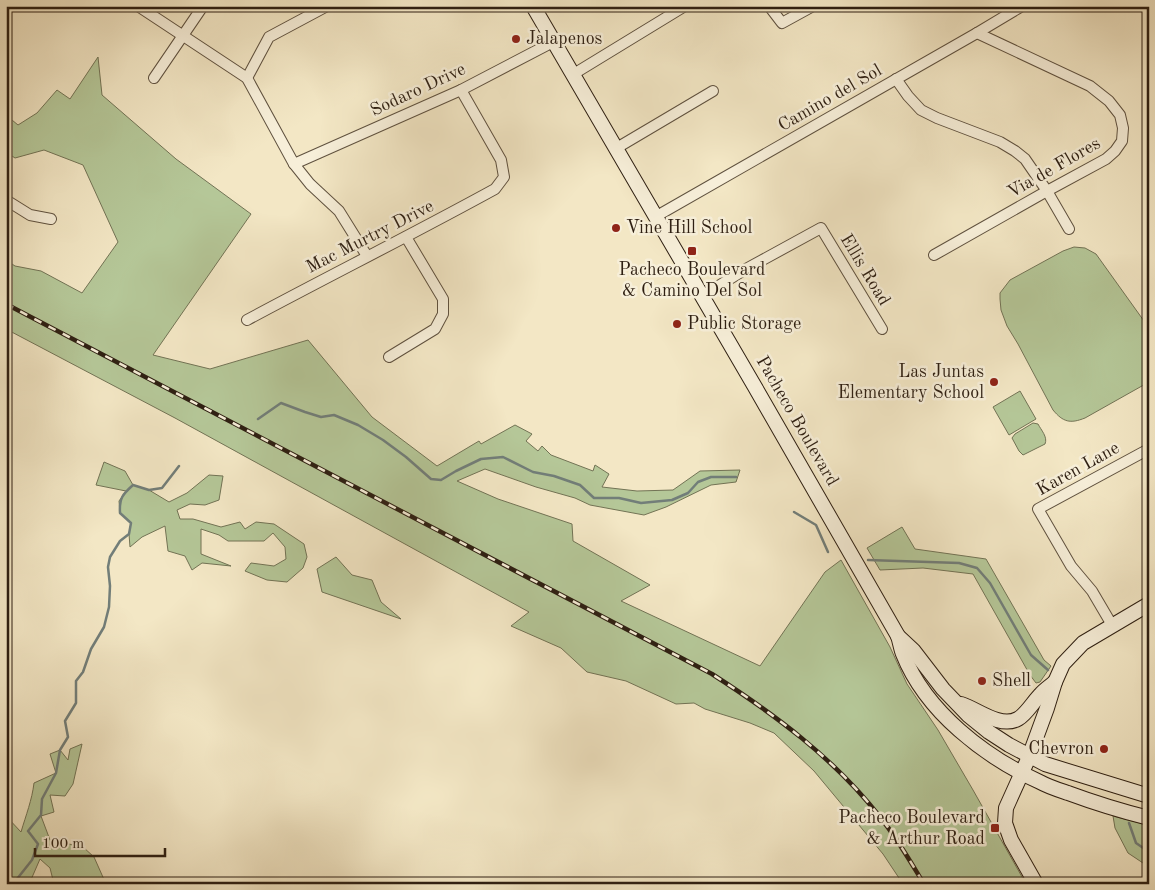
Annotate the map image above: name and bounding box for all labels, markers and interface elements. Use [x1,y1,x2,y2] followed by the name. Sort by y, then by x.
[526,30,603,48] place label: Jalapenos
[510,33,522,45] marker: Jalapenos
[368,60,468,120] street label: Sodaro Drive
[775,61,885,135] street label: Camino del Sol
[1004,134,1104,202] street label: Via de Flores
[303,197,437,277] street label: Mac Murtry Drive
[626,219,752,237] place label: Vine Hill School
[610,222,622,234] marker: Vine Hill School
[837,231,893,309] street label: Ellis Road
[686,245,698,257] marker: Pacheco Boulevard & Camino Del Sol
[619,261,765,300] place label: Pacheco Boulevard & Camino Del Sol
[687,315,801,333] place label: Public Storage
[671,318,683,330] marker: Public Storage
[753,353,841,489] street label: Pacheco Boulevard
[837,363,984,402] place label: Las Juntas Elementary School
[988,376,1000,388] marker: Las Juntas Elementary School
[1033,439,1123,499] street label: Karen Lane
[992,672,1031,690] place label: Shell
[976,675,988,687] marker: Shell
[1028,740,1094,758] place label: Chevron
[1098,743,1110,755] marker: Chevron
[838,809,985,848] place label: Pacheco Boulevard & Arthur Road
[989,822,1001,834] marker: Pacheco Boulevard & Arthur Road
[35,825,165,857] scale bar
[42,837,84,852] text: 100 m

